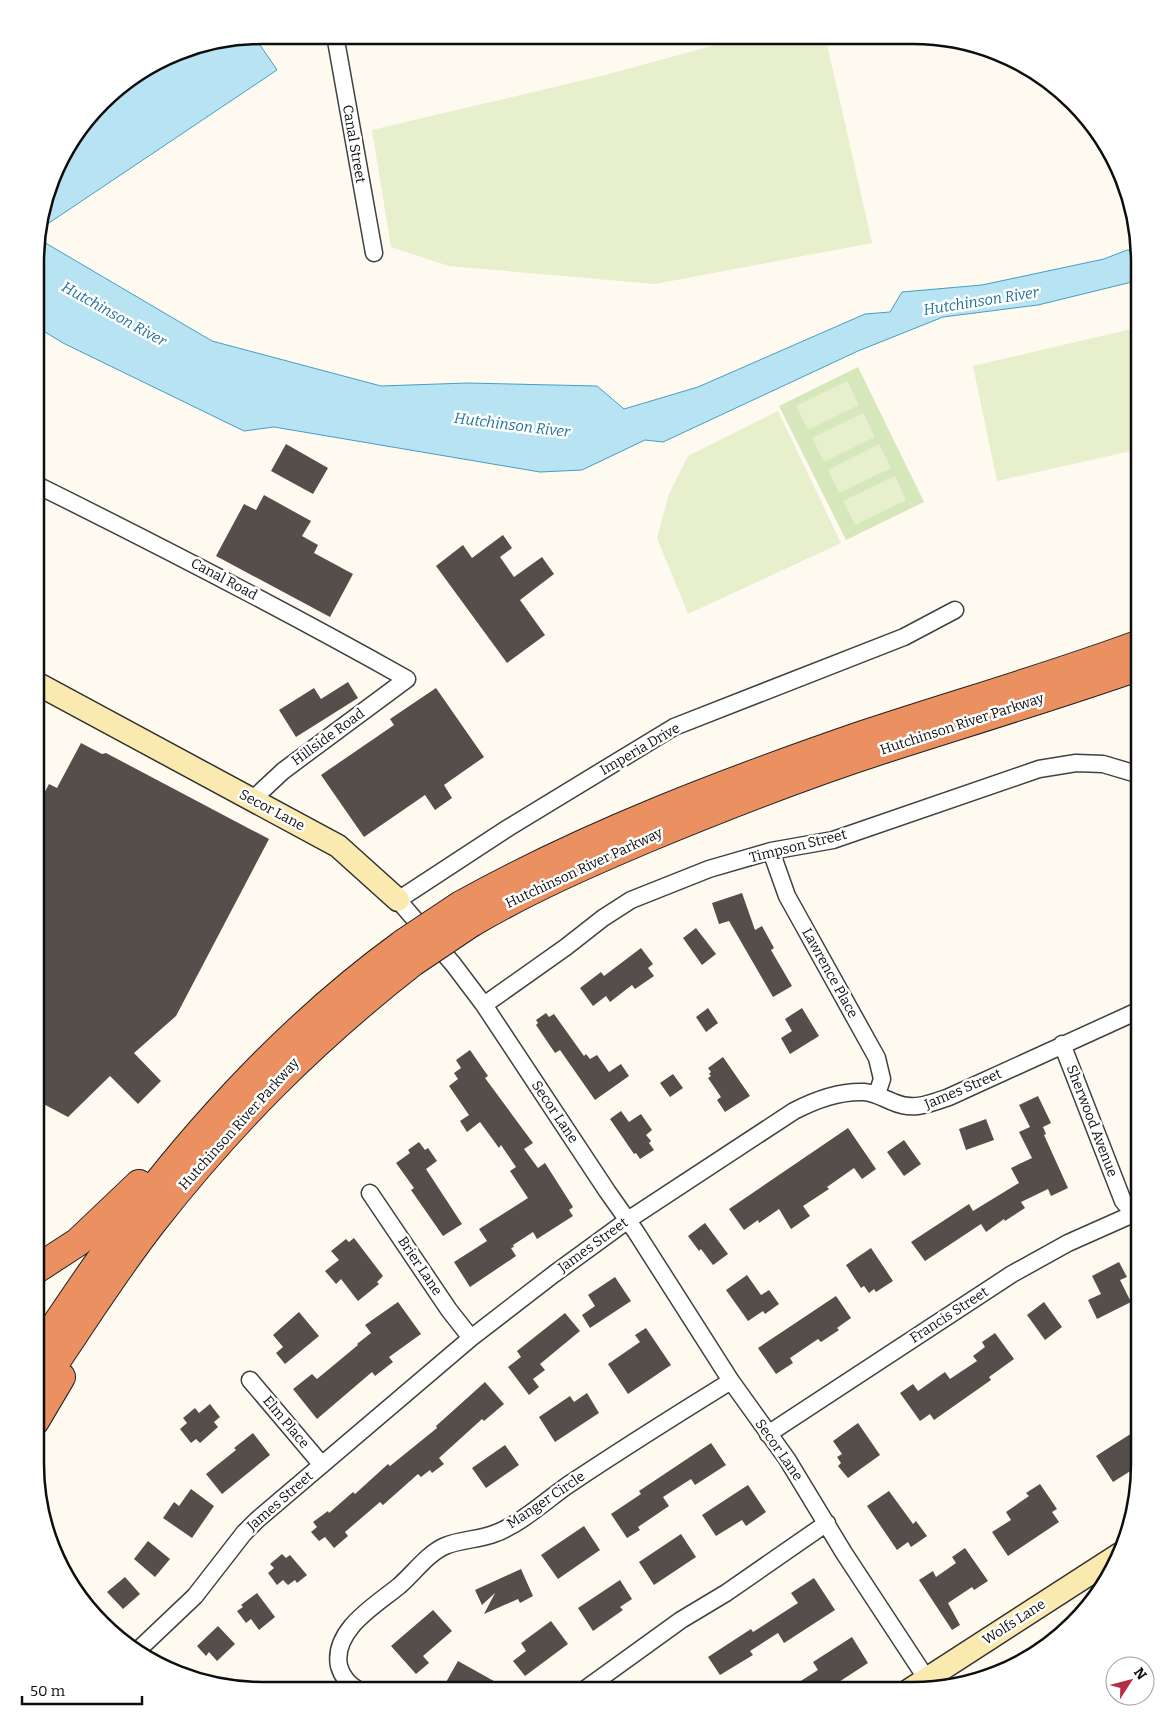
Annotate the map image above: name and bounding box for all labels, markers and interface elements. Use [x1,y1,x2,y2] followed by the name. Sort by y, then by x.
[339,103,369,185] street label: Canal Street
[59,278,170,351] water label: Hutchinson River
[922,283,1041,319] water label: Hutchinson River
[453,409,572,441] water label: Hutchinson River
[188,554,260,604] street label: Canal Road
[878,689,1047,759] street label: Hutchinson River Parkway
[288,705,368,769] street label: Hillside Road
[597,719,683,779] street label: Imperia Drive
[236,786,308,834] street label: Secor Lane
[503,824,666,912] street label: Hutchinson River Parkway
[748,826,848,866] street label: Timpson Street
[798,925,862,1021] street label: Lawrence Place
[175,1054,303,1193] street label: Hutchinson River Parkway
[1063,1063,1121,1179] street label: Sherwood Avenue
[921,1065,1004,1113] street label: James Street
[528,1078,582,1146] street label: Secor Lane
[554,1214,631,1277] street label: James Street
[394,1233,446,1299] street label: Brier Lane
[907,1283,991,1347] street label: Francis Street
[259,1392,313,1452] street label: Elm Place
[752,1416,806,1484] street label: Secor Lane
[243,1468,317,1535] street label: James Street
[504,1468,588,1532] street label: Manger Circle
[979,1595,1049,1649] street label: Wolfs Lane
[1105,1656,1155,1706] north arrow
[1130,1664,1150,1683] text: N
[22,1674,142,1706] scale bar
[30,1682,66,1700] text: 50 m

